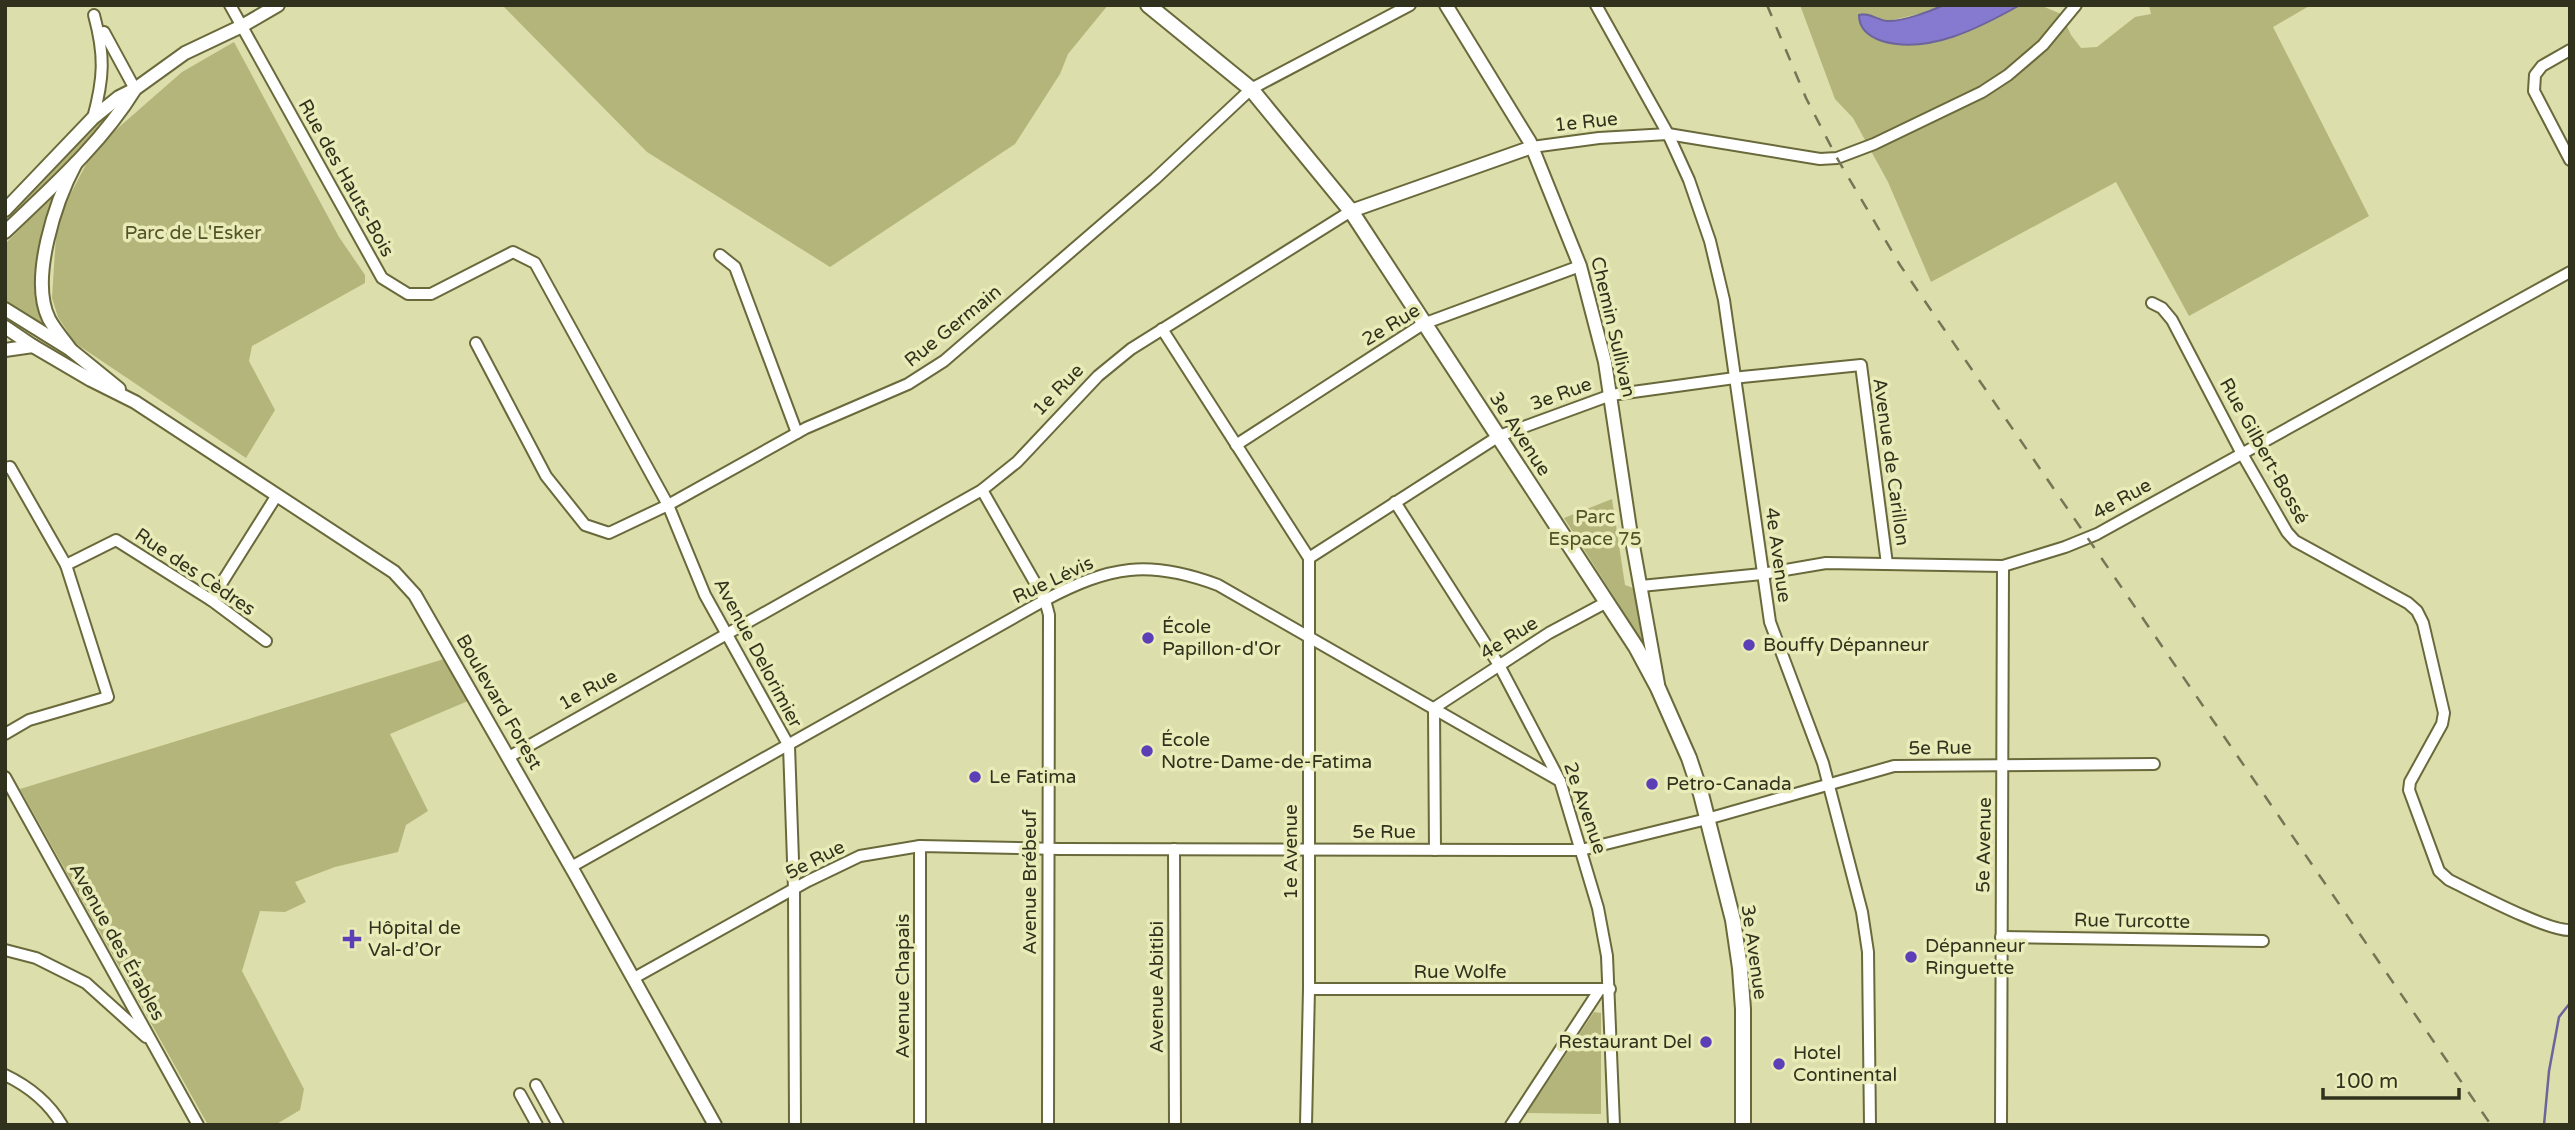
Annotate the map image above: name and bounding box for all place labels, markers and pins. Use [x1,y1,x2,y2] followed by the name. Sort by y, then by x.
[1162,616,1281,660] place label: École Papillon-d'Or
[1140,630,1156,646] marker: École Papillon-d'Or
[1763,634,1930,656] place label: Bouffy Dépanneur
[1741,637,1757,653] marker: Bouffy Dépanneur
[1161,729,1372,773] place label: École Notre-Dame-de-Fatima
[1139,743,1155,759] marker: École Notre-Dame-de-Fatima
[989,766,1076,788] place label: Le Fatima
[967,769,983,785] marker: Le Fatima
[1666,773,1792,795] place label: Petro-Canada
[1644,776,1660,792] marker: Petro-Canada
[368,917,461,961] place label: Hôpital de Val-d’Or
[342,929,362,949] marker: Hôpital de Val-d’Or
[1925,935,2026,979] place label: Dépanneur Ringuette
[1903,949,1919,965] marker: Dépanneur Ringuette
[1558,1031,1692,1053] place label: Restaurant Del
[1698,1034,1714,1050] marker: Restaurant Del
[1793,1042,1897,1086] place label: Hotel Continental
[1771,1056,1787,1072] marker: Hotel Continental

